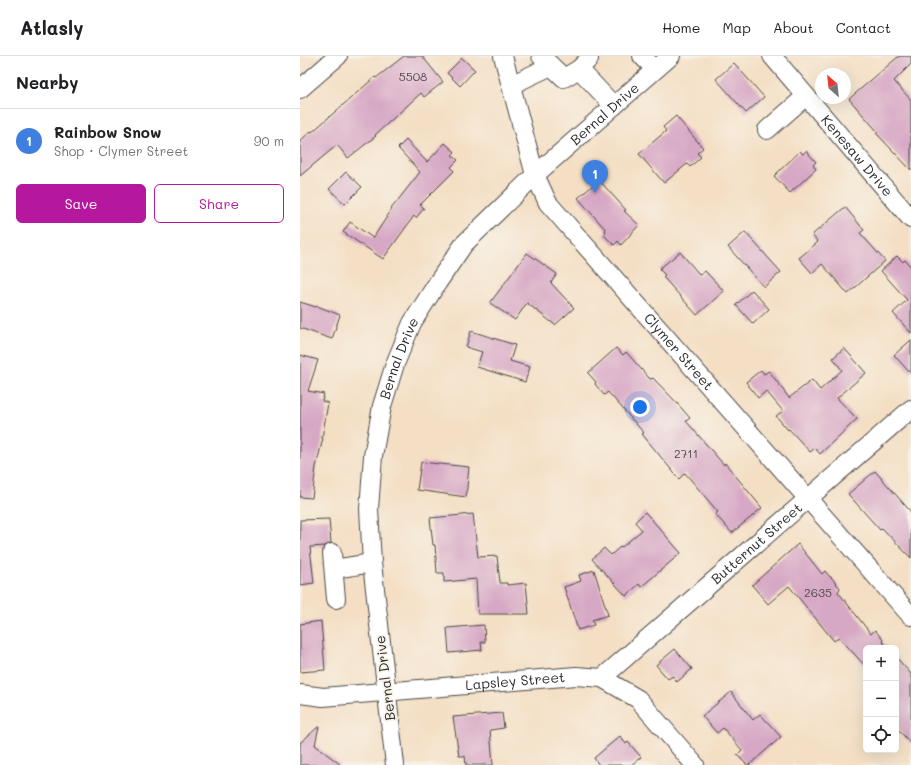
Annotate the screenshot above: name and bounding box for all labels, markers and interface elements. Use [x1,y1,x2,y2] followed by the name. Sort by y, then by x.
[20,15,83,40] text: Atlasly
[662,18,700,37] text: Home
[722,18,751,37] text: Map
[773,18,814,37] text: About
[836,18,891,37] text: Contact
[399,68,427,84] house number: 5508
[815,68,851,104] north arrow
[16,71,78,93] text: Nearby
[566,78,643,149] street label: Bernal Drive
[817,111,898,200] street label: Kenesaw Drive
[54,122,162,142] text: Rainbow Snow
[26,132,32,149] text: 1
[254,132,284,149] text: 90 m
[54,142,188,159] text: Shop · Clymer Street
[582,160,608,193] pin: 1
[16,184,146,223] button: Save
[154,184,284,223] button: Share
[640,309,718,394] street label: Clymer Street
[375,313,422,401] street label: Bernal Drive
[630,397,650,417] your location
[674,445,698,461] house number: 2711
[707,498,806,588] street label: Butternut Street
[804,584,832,600] house number: 2635
[370,634,399,722] street label: Bernal Drive
[863,645,899,753] map controls
[863,645,899,681] button: +
[464,667,566,694] street label: Lapsley Street
[863,681,899,717] button: −
[863,717,899,753] button: locate

